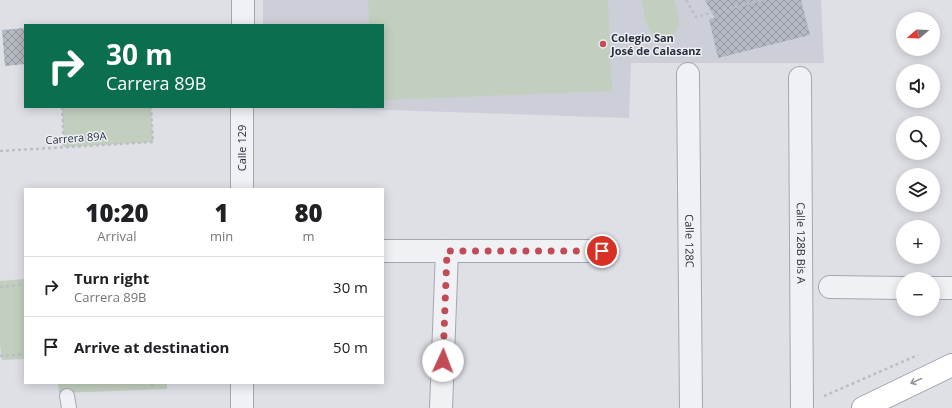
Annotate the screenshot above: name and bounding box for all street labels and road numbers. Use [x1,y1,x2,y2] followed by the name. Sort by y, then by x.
[234,125,249,171] street label: Calle 129
[45,128,107,147] street label: Carrera 89A
[794,202,809,284] street label: Calle 128B Bis A
[682,214,698,268] street label: Calle 128C

